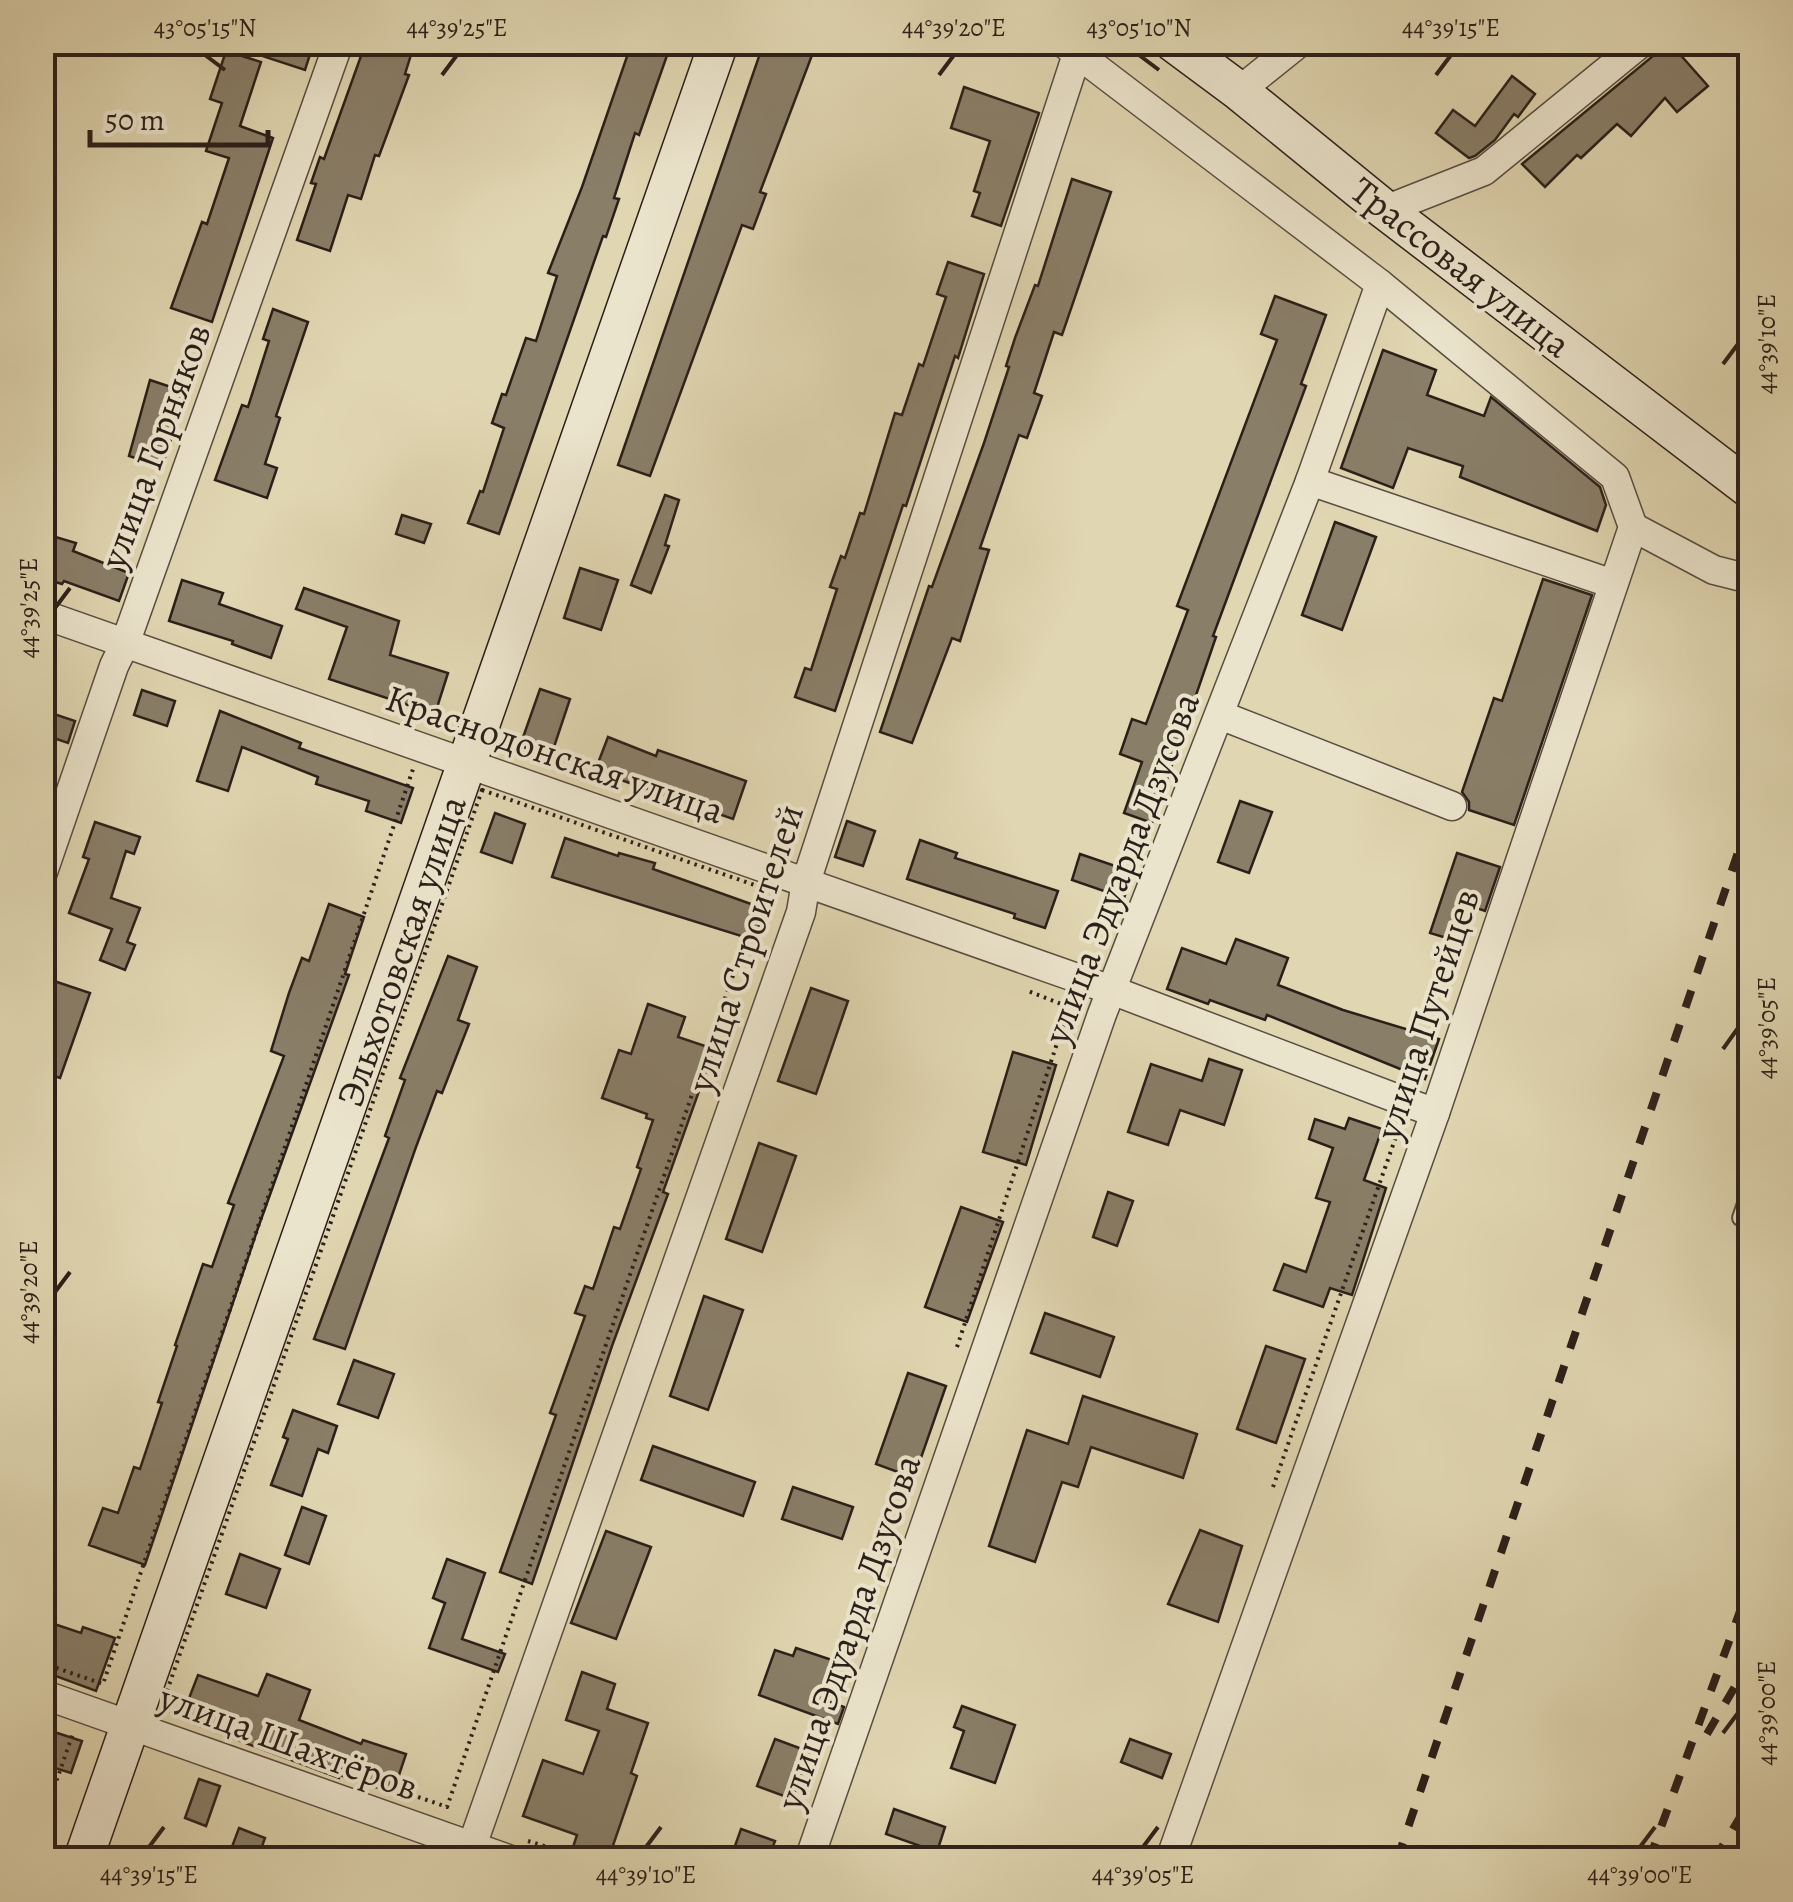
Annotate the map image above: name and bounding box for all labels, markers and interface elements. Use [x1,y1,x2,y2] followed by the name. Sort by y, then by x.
[154,11,256,45] text: 43°05'15"N
[406,11,508,45] text: 44°39'25"E
[902,11,1006,45] text: 44°39'20"E
[1086,11,1192,45] text: 43°05'10"N
[1402,11,1500,45] text: 44°39'15"E
[90,85,268,147] scale bar
[105,100,165,140] text: 50 m
[1340,164,1582,370] street label: Трассовая улица
[1750,294,1784,394] text: 44°39'10"E
[86,317,223,576] street label: улица Горняков
[12,557,46,659] text: 44°39'25"E
[379,672,732,836] street label: Краснодонская улица
[1030,684,1212,1052] street label: улица Эдуарда Дзусова
[323,788,479,1114] street label: Эльхотовская улица
[674,798,816,1099] street label: улица Строителей
[1362,882,1492,1147] street label: улица Путейцев
[1750,977,1784,1079] text: 44°39'05"E
[12,1240,46,1344] text: 44°39'20"E
[762,1447,933,1817] street label: улица Эдуарда Дзусова
[1750,1660,1784,1766] text: 44°39'00"E
[151,1671,426,1813] street label: улица Шахтёров
[100,1858,198,1892] text: 44°39'15"E
[596,1858,696,1892] text: 44°39'10"E
[1092,1858,1194,1892] text: 44°39'05"E
[1587,1858,1693,1892] text: 44°39'00"E

